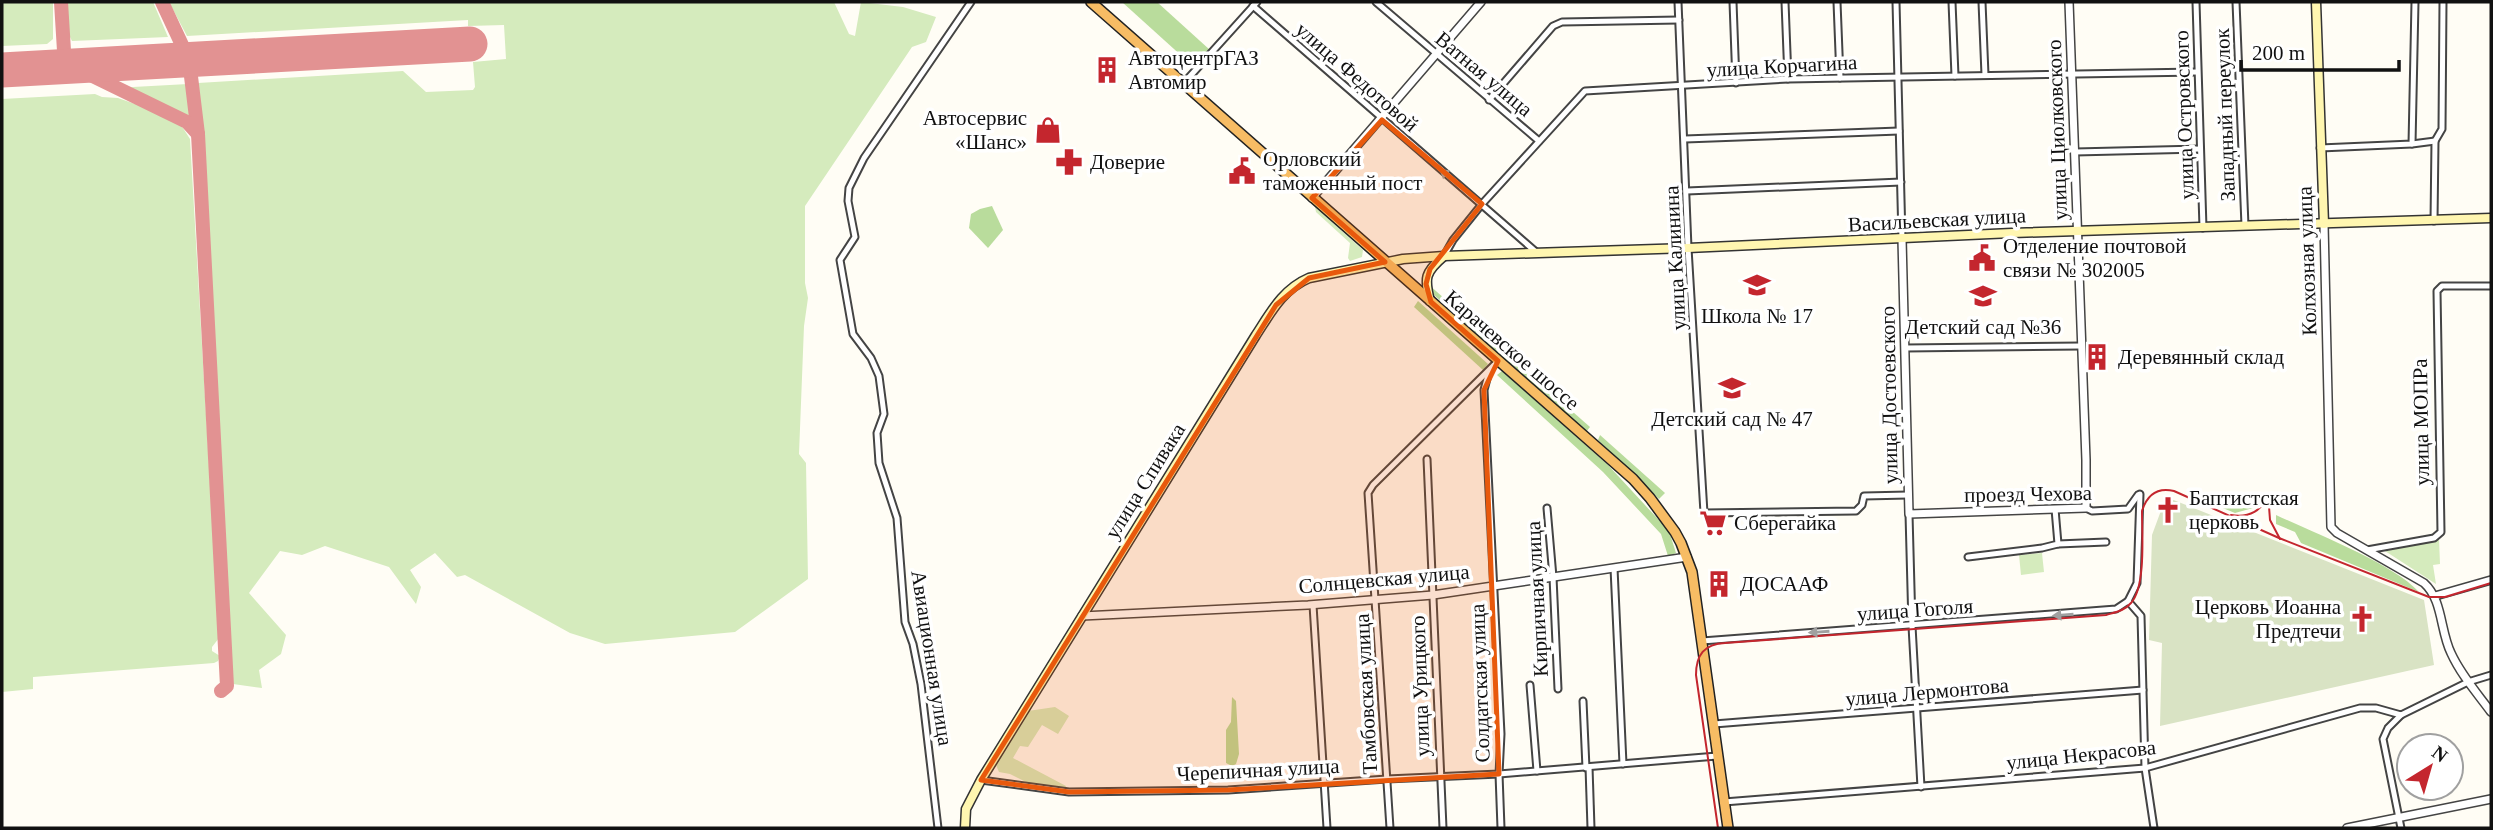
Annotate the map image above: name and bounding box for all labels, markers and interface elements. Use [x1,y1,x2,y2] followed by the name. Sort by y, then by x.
[1291,17,1423,137] street label: улица Федотовой
[1431,26,1538,122] street label: Ватная улица
[2210,27,2240,202] street label: Западный переулок
[2241,28,2398,72] scale bar
[2169,30,2199,200] street label: улица Островского
[2042,39,2072,221] street label: улица Циолковского
[2252,41,2305,65] text: 200 m
[1128,46,1259,94] place label: АвтоцентрГАЗ Автомир
[1706,50,1859,82] street label: улица Корчагина
[1092,55,1122,85] building icon: АвтоцентрГАЗ Автомир
[923,106,1027,154] place label: Автосервис «Шанс»
[1033,115,1063,145] shop icon: Автосервис «Шанс»
[1054,147,1084,177] pharmacy icon: Доверие
[1263,147,1422,195] place label: Орловский таможенный пост
[1090,150,1165,174] place label: Доверие
[1227,156,1257,186] public building icon: Орловский таможенный пост
[1440,168,1458,183] one-way arrow
[1659,184,1691,331] street label: улица Калинина
[2292,185,2322,336] street label: Колхозная улица
[1847,203,2027,237] street label: Васильевская улица
[2003,234,2187,282] place label: Отделение почтовой связи № 302005
[1967,243,1997,273] public building icon: Отделение почтовой связи № 302005
[1742,270,1772,300] school or university icon: Школа № 17
[1968,281,1998,311] school or university icon: Детский сад №36
[1440,285,1584,415] street label: Карачевское шоссе
[1701,304,1813,328] place label: Школа № 17
[1875,306,1903,484] street label: улица Достоевского
[1905,315,2061,339] place label: Детский сад №36
[2082,342,2112,372] building icon: Деревянный склад
[2118,345,2284,369] place label: Деревянный склад
[2408,358,2434,486] street label: улица МОПРа
[1717,373,1747,403] school or university icon: Детский сад № 47
[1651,407,1813,431] place label: Детский сад № 47
[1100,418,1190,543] street label: улица Спивака
[1964,481,2093,507] street label: проезд Чехова
[2189,486,2299,534] place label: Баптистская церковь
[2153,495,2183,525] church icon: Баптистская церковь
[1698,508,1728,538] supermarket icon: Сберегайка
[1734,511,1837,535] place label: Сберегайка
[1521,520,1553,678] street label: Кирпичная улица
[1297,560,1471,598] street label: Солнцевская улица
[906,569,958,748] street label: Авиационная улица
[1704,569,1734,599] building icon: ДОСААФ
[1740,572,1828,596] place label: ДОСААФ
[1856,594,1974,626] street label: улица Гоголя
[2195,595,2342,643] place label: Церковь Иоанна Предтечи
[1465,603,1495,763] street label: Солдатская улица
[2347,604,2377,634] church icon: Церковь Иоанна Предтечи
[2052,610,2074,621] one-way arrow
[1350,612,1382,775] street label: Тамбовская улица
[1406,615,1434,757] street label: улица Урицкого
[1808,627,1830,638] one-way arrow
[1844,673,2010,711] street label: улица Лермонтова
[2395,732,2465,802] north arrow
[2005,735,2158,775] street label: улица Некрасова
[2428,741,2452,767] text: N
[1176,754,1341,786] street label: Черепичная улица

